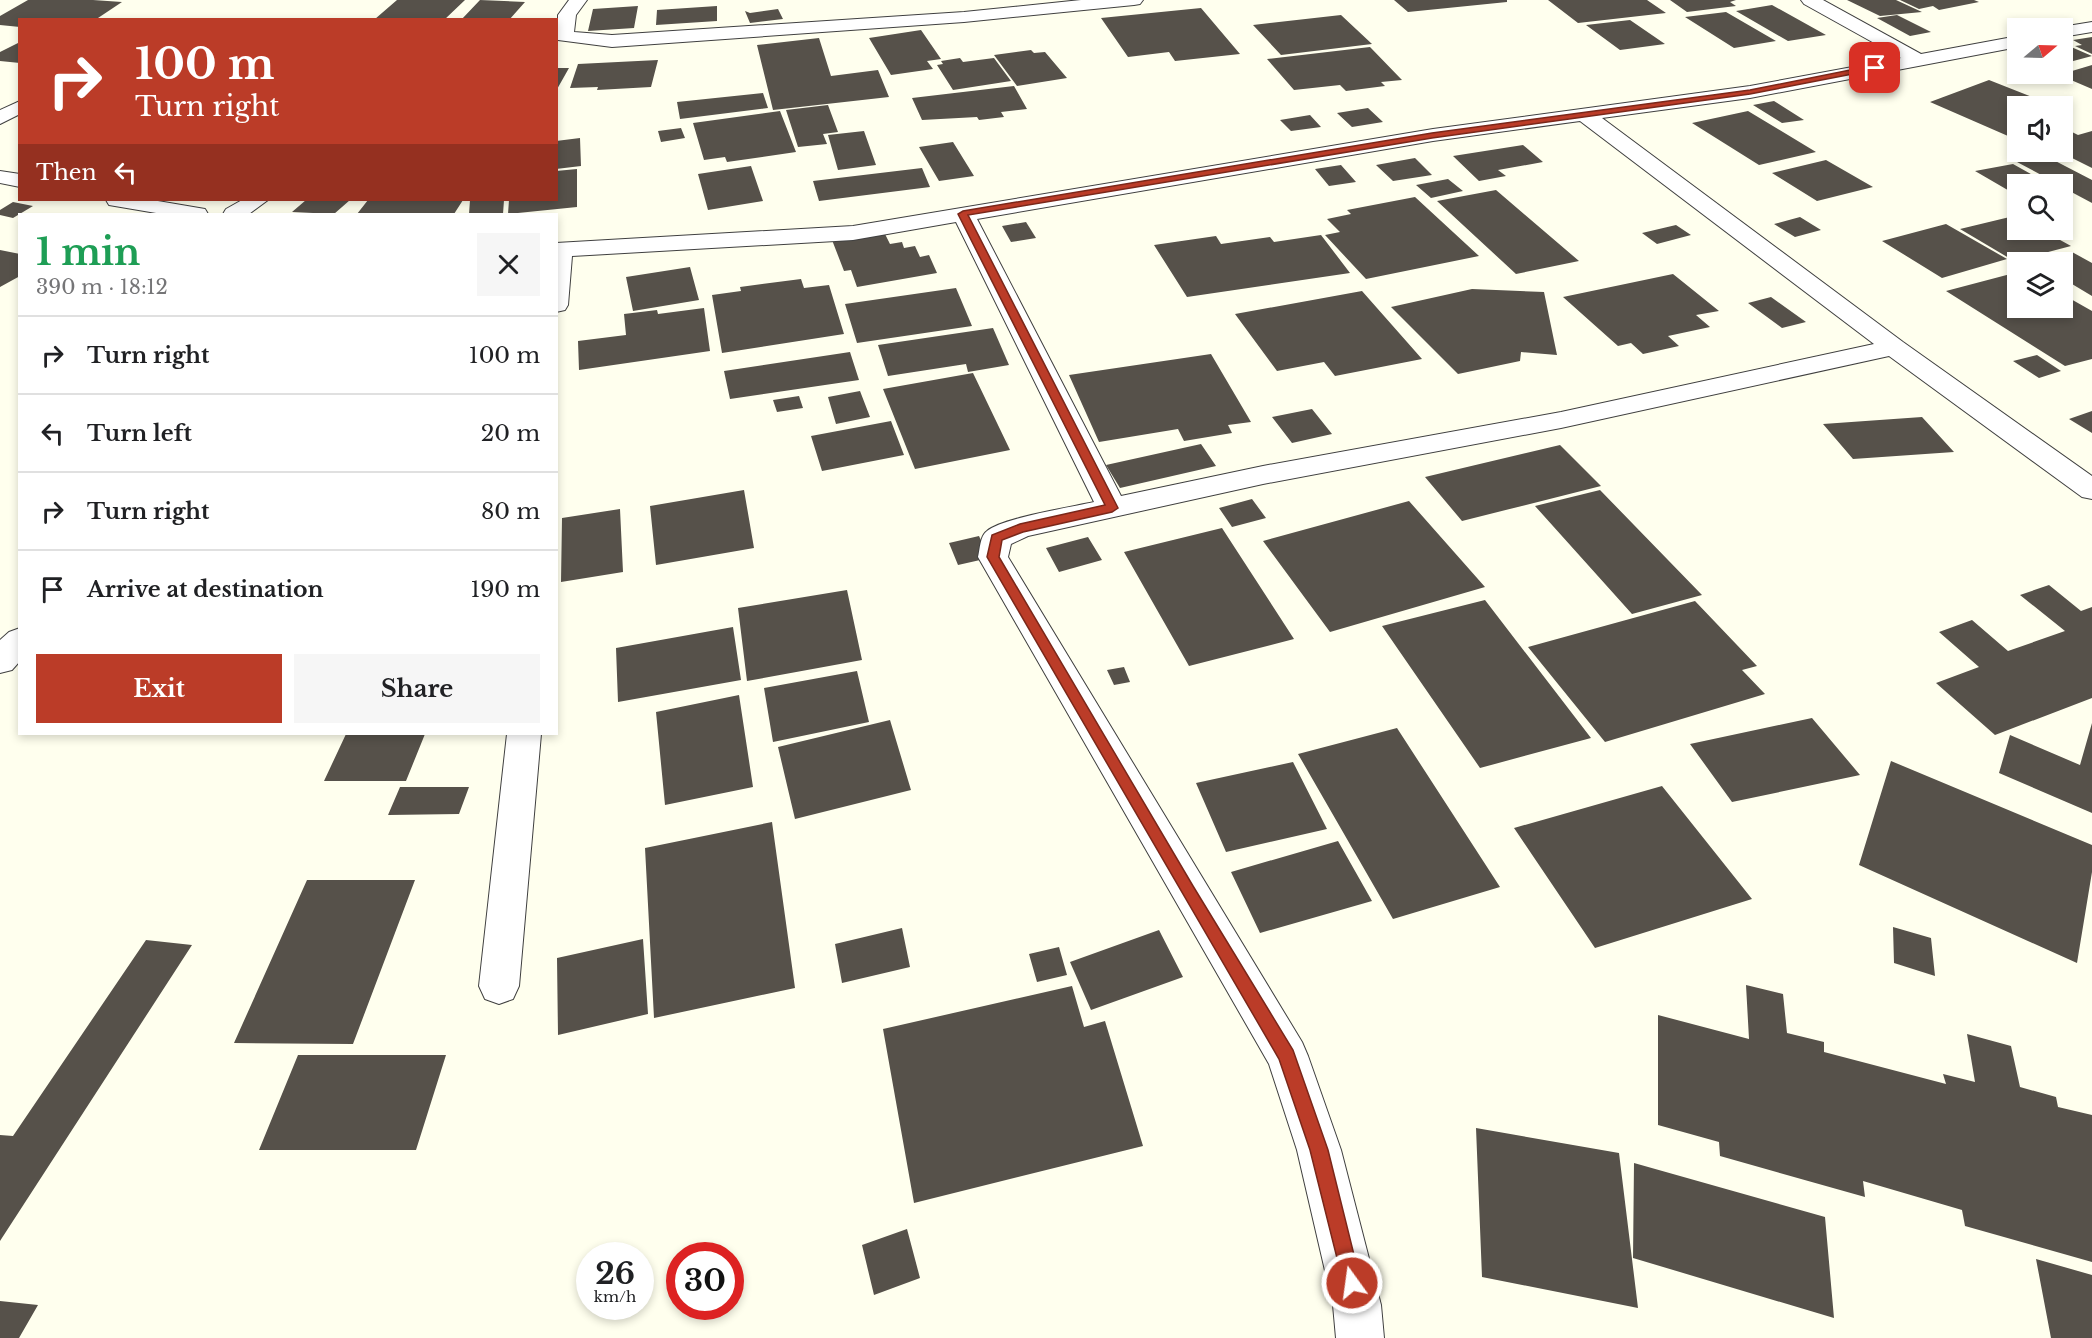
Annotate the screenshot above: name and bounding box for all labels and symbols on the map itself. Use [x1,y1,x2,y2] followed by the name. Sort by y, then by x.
[2007,18,2073,84] north arrow
[1849,42,1900,93] pin
[666,1242,744,1320] speed limit sign: 30
[1320,1251,1384,1315] position arrow

